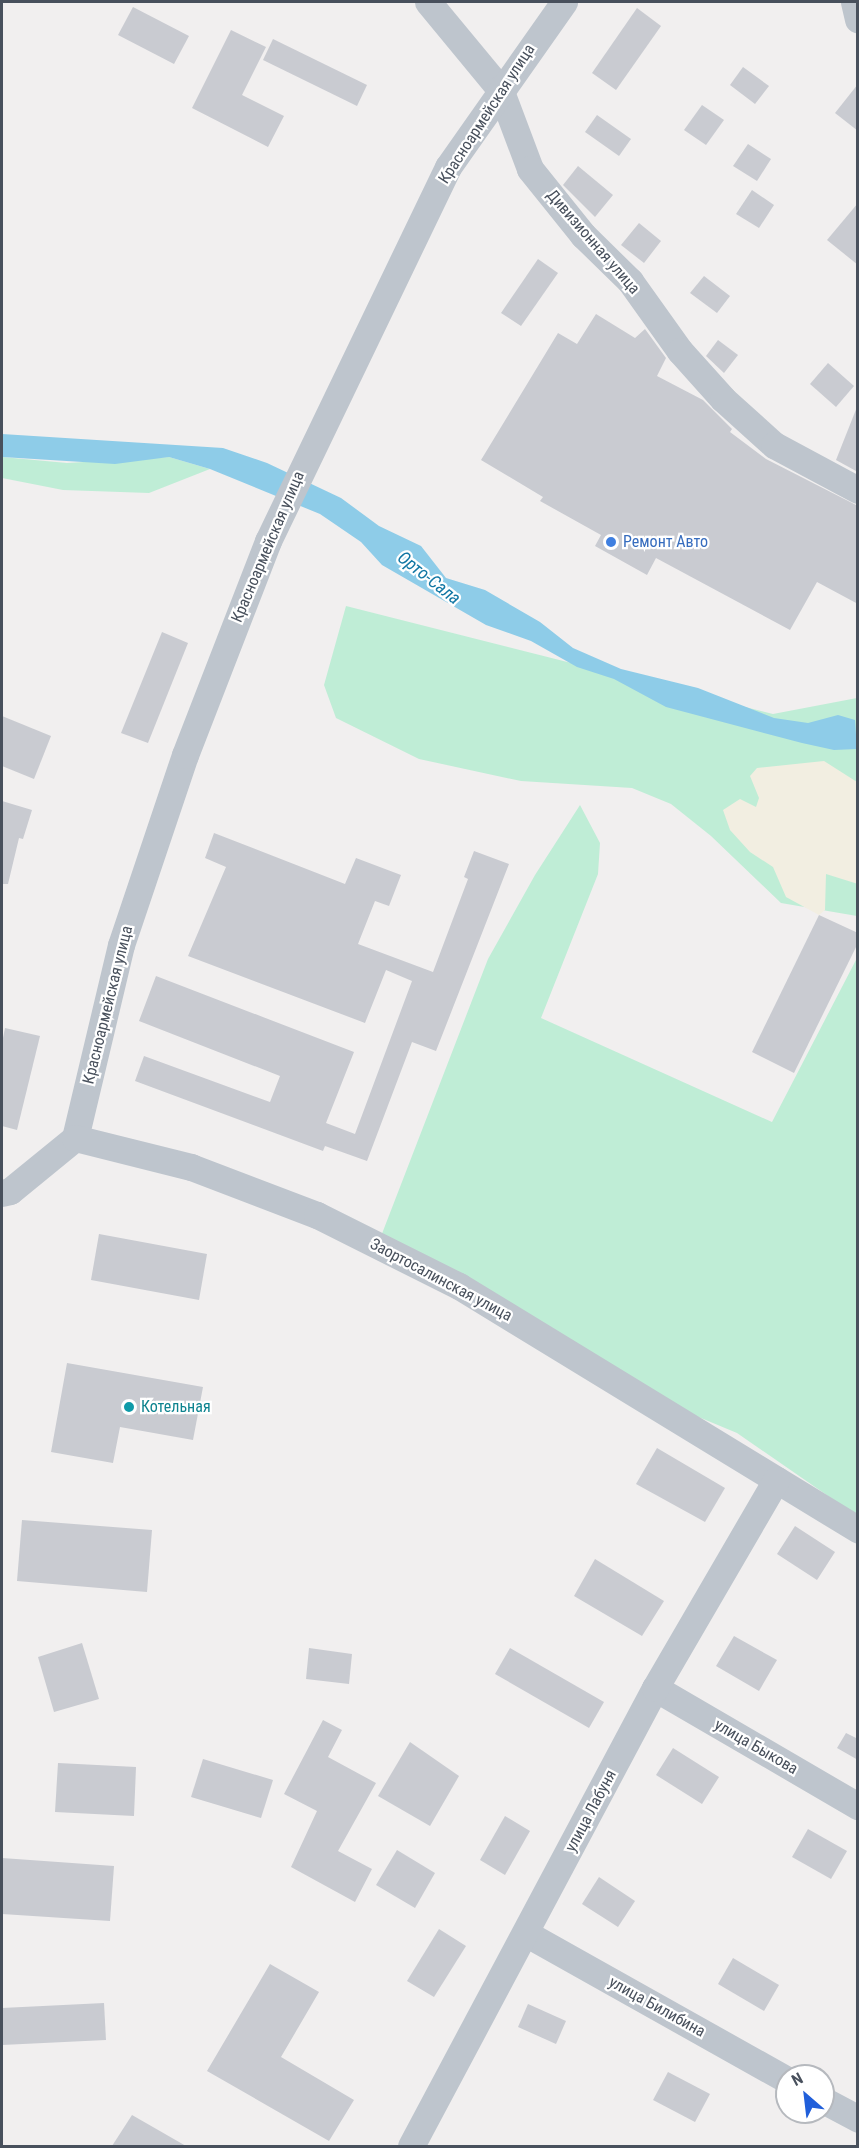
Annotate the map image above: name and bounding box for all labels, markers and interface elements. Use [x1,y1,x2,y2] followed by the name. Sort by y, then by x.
[435,41,539,187] street label: Красноармейская улица
[542,186,644,298] street label: Дивизионная улица
[227,469,309,625] street label: Красноармейская улица
[623,532,708,552] place label: Ремонт Авто
[604,535,618,549] marker: Ремонт Авто
[393,547,465,609] water label: Орто-Сала
[79,924,137,1086] street label: Красноармейская улица
[367,1234,515,1326] street label: Заортосалинская улица
[141,1397,211,1417] place label: Котельная
[122,1400,136,1414] marker: Котельная
[711,1715,801,1779] street label: улица Быкова
[561,1767,621,1855] street label: улица Лабуня
[605,1973,709,2041] street label: улица Билибина
[775,2064,835,2124] north arrow
[788,2069,806,2090] text: N

